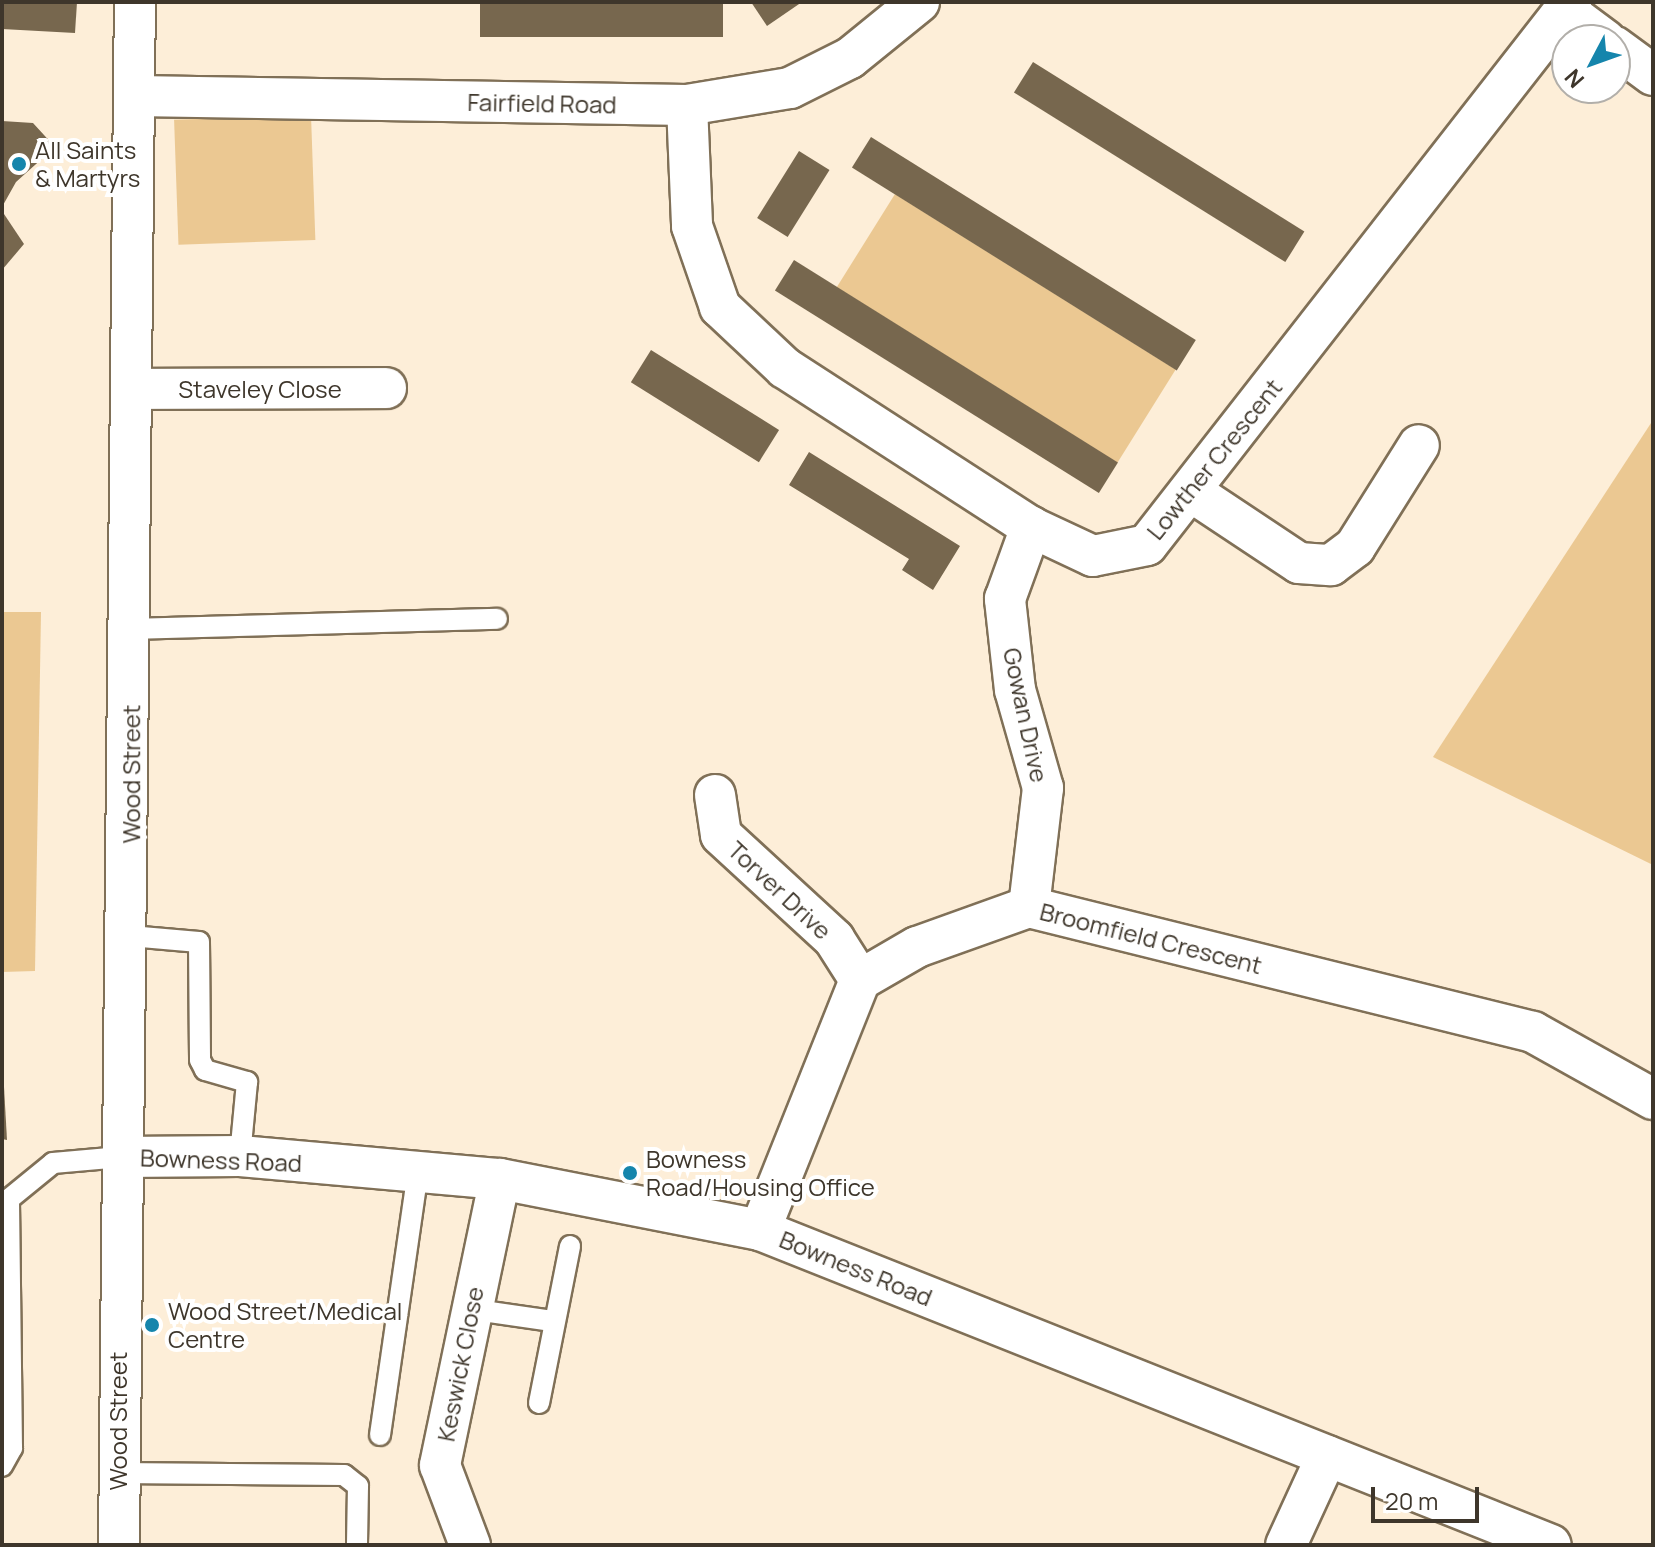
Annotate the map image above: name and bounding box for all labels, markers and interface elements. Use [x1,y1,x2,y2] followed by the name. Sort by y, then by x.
[1551,24,1631,104] north arrow
[1558,63,1591,94] text: N
[467,87,617,119] street label: Fairfield Road
[35,136,140,192] place label: All Saints & Martyrs
[10,155,28,173] marker: All Saints & Martyrs
[1140,373,1288,545] street label: Lowther Crescent
[178,375,342,403] street label: Staveley Close
[998,645,1054,785] street label: Gowan Drive
[117,705,145,843] street label: Wood Street
[722,835,838,945] street label: Torver Drive
[1037,896,1265,980] street label: Broomfield Crescent
[140,1143,302,1177] street label: Bowness Road
[646,1145,875,1201] place label: Bowness Road/Housing Office
[621,1164,639,1182] marker: Bowness Road/Housing Office
[776,1224,936,1312] street label: Bowness Road
[431,1284,489,1444] street label: Keswick Close
[168,1297,402,1353] place label: Wood Street/Medical Centre
[143,1316,161,1334] marker: Wood Street/Medical Centre
[104,1352,132,1490] street label: Wood Street
[1375,1471,1483,1521] scale bar
[1385,1484,1438,1517] text: 20 m

